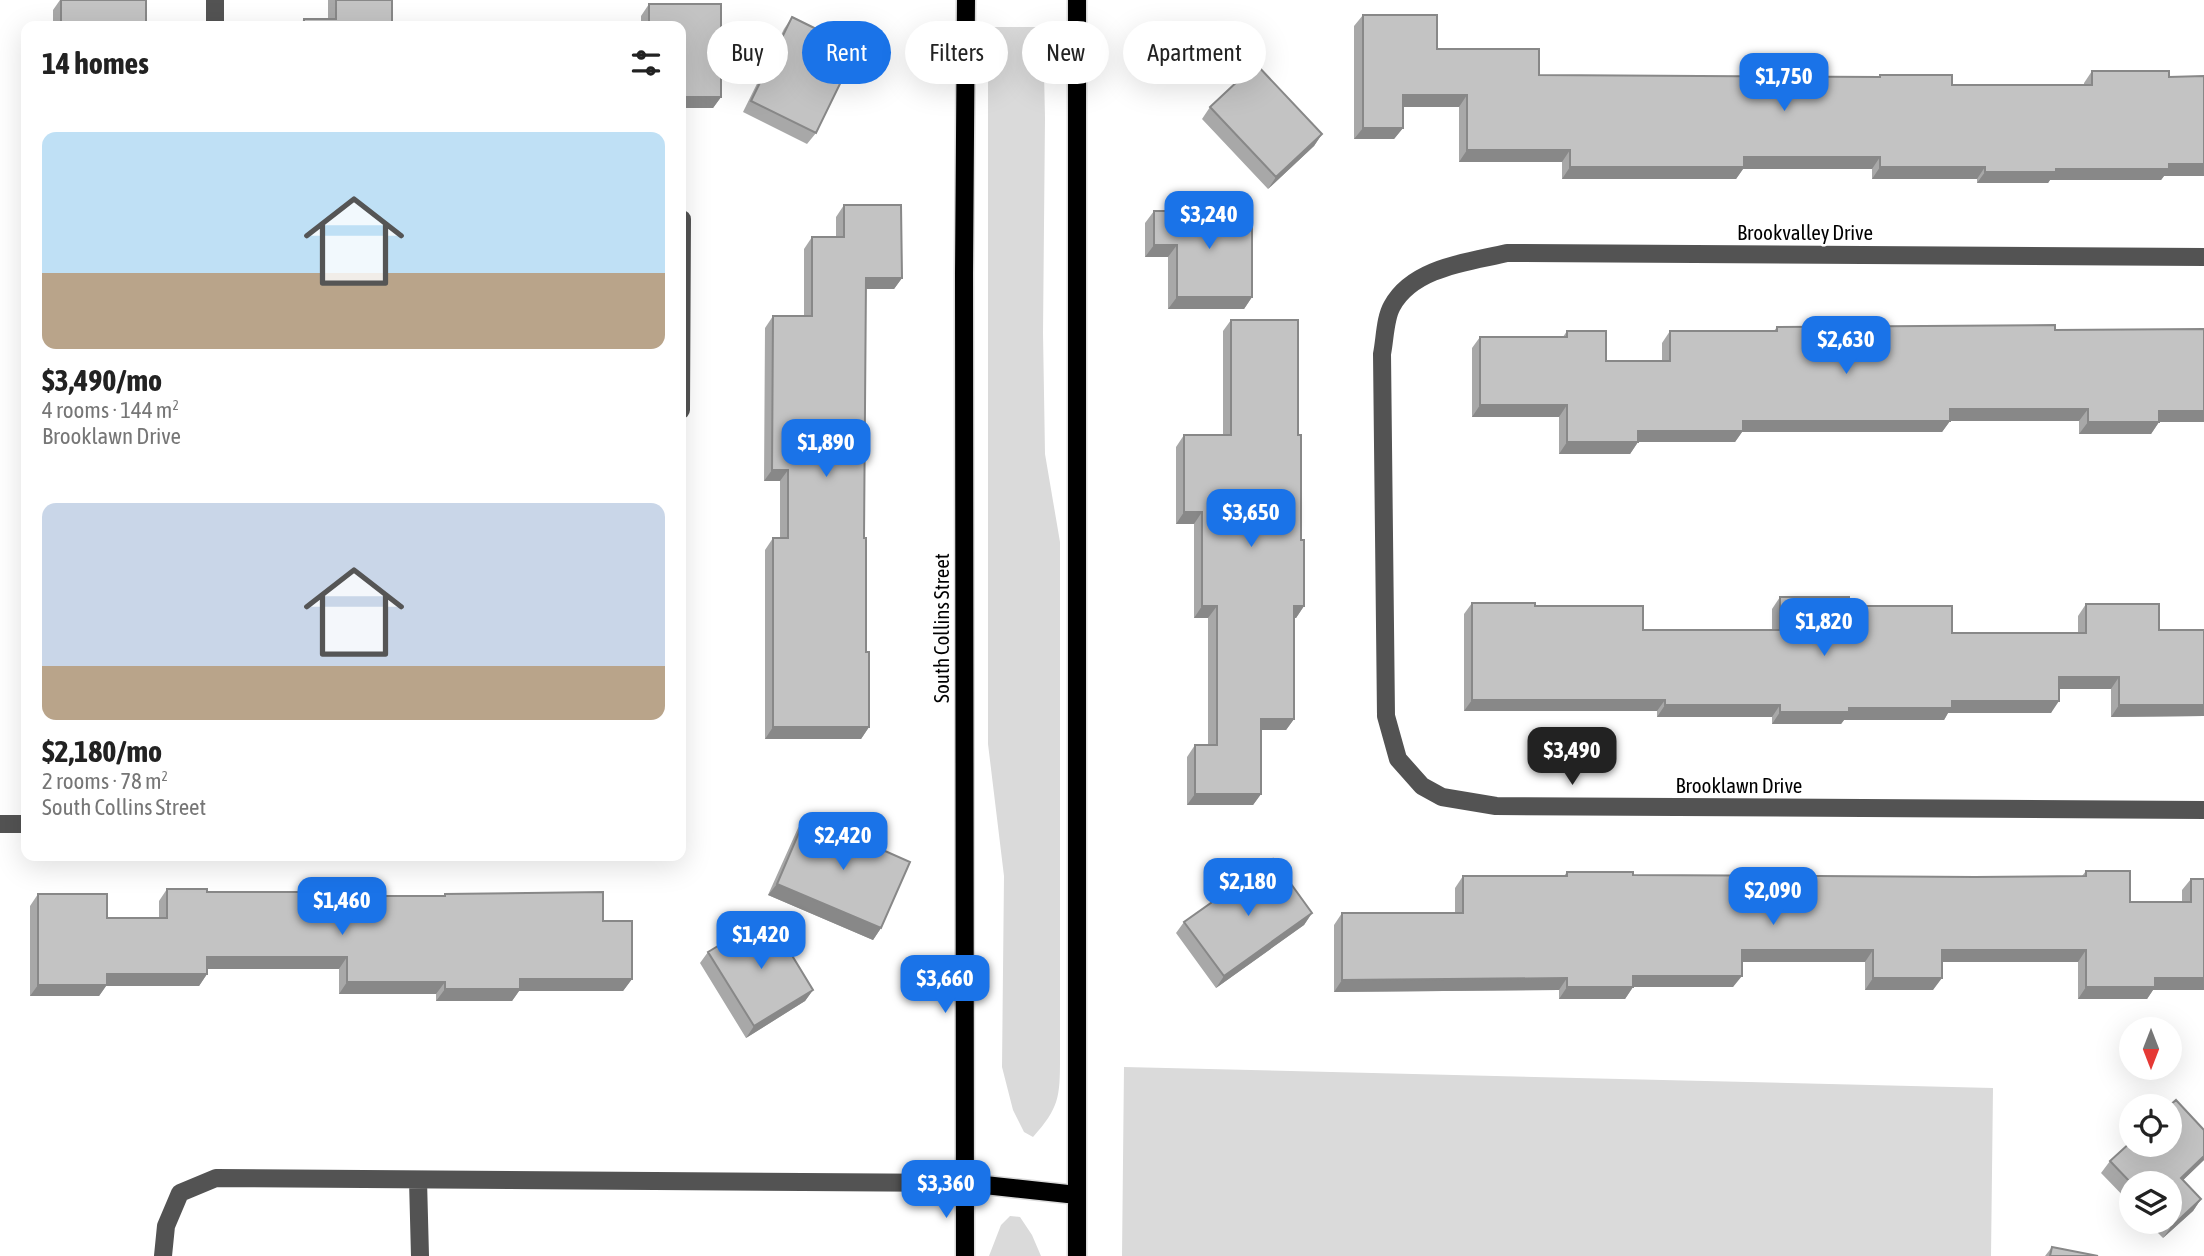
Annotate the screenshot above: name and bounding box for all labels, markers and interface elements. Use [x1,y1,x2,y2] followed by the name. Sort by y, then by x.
[707,21,788,84] chip: Buy
[802,21,891,84] chip: Rent
[905,21,1008,84] chip: Filters
[1022,21,1109,84] chip: New
[1123,21,1266,84] chip: Apartment
[627,44,665,82] icon: filters
[42,46,149,80] text: 14 homes
[1727,54,1841,113] pin: $1,750
[1756,63,1813,89] text: $1,750
[291,178,417,304] icon: home
[1152,191,1266,251] pin: $3,240
[1181,201,1238,227] text: $3,240
[1737,220,1873,244] street label: Brookvalley Drive
[1789,316,1903,376] pin: $2,630
[1818,326,1875,352] text: $2,630
[42,363,162,397] text: $3,490/mo
[42,397,179,423] text: 4 rooms · 144 m²
[769,420,883,479] pin: $1,890
[42,423,181,449] text: Brooklawn Drive
[798,429,855,455] text: $1,890
[1194,490,1308,549] pin: $3,650
[1223,499,1280,525] text: $3,650
[291,549,417,675] icon: home
[929,553,953,703] street label: South Collins Street
[1767,598,1881,658] pin: $1,820
[1796,608,1853,634] text: $1,820
[1515,728,1629,787] pin: $3,490
[42,734,162,768] text: $2,180/mo
[1544,737,1601,763] text: $3,490
[42,768,168,794] text: 2 rooms · 78 m²
[1676,773,1802,797] street label: Brooklawn Drive
[42,794,206,820] text: South Collins Street
[786,812,900,872] pin: $2,420
[815,822,872,848] text: $2,420
[1191,858,1305,918] pin: $2,180
[1716,867,1830,927] pin: $2,090
[1220,868,1277,894] text: $2,180
[1745,877,1802,903] text: $2,090
[285,878,399,937] pin: $1,460
[314,887,371,913] text: $1,460
[704,912,818,971] pin: $1,420
[733,921,790,947] text: $1,420
[888,956,1002,1015] pin: $3,660
[917,965,974,991] text: $3,660
[2119,1017,2182,1080] north arrow
[2119,1017,2182,1234] map controls
[2119,1094,2182,1157] button: locate
[889,1160,1003,1220] pin: $3,360
[918,1170,975,1196] text: $3,360
[2119,1171,2182,1234] button: layers

